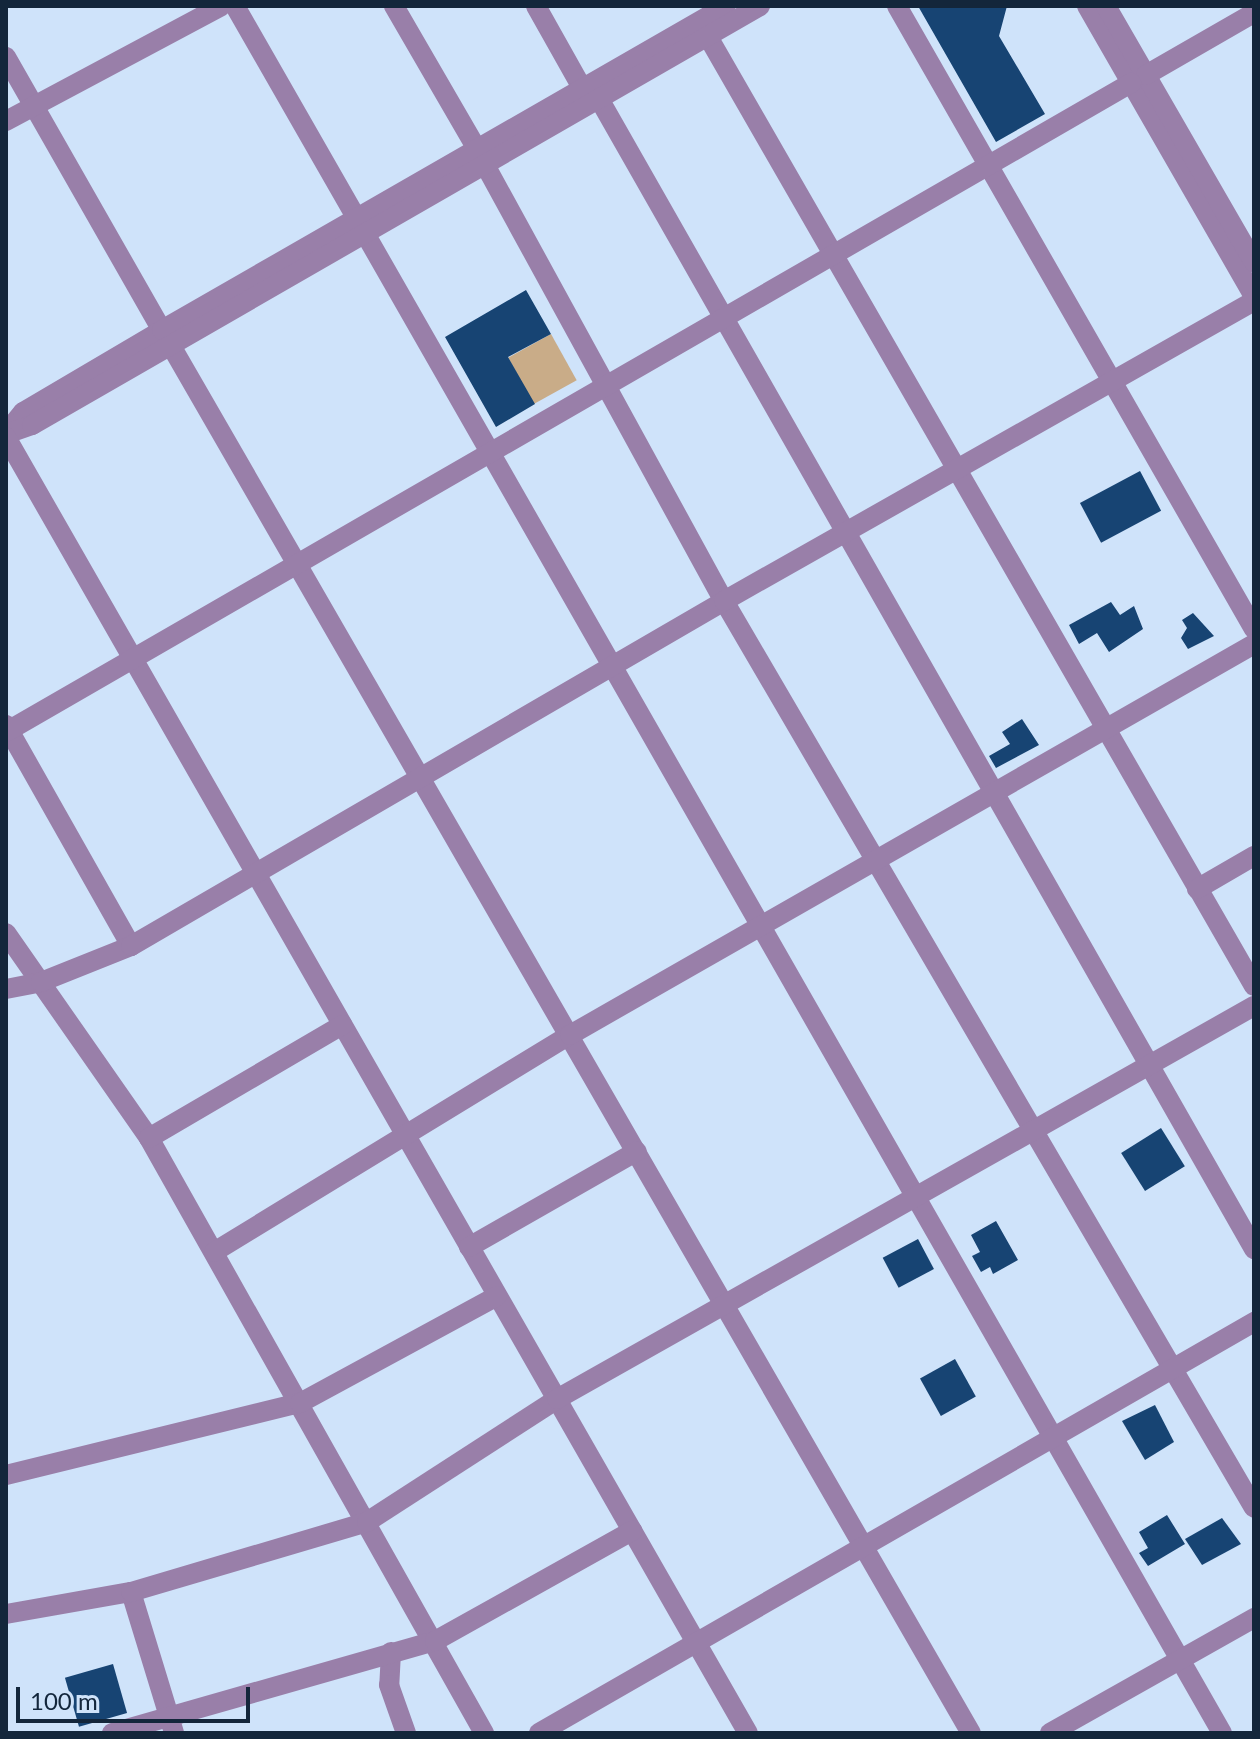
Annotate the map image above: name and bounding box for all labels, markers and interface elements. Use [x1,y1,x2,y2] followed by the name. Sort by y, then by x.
[20,1671,254,1721] scale bar
[30,1686,98,1715] text: 100 m

